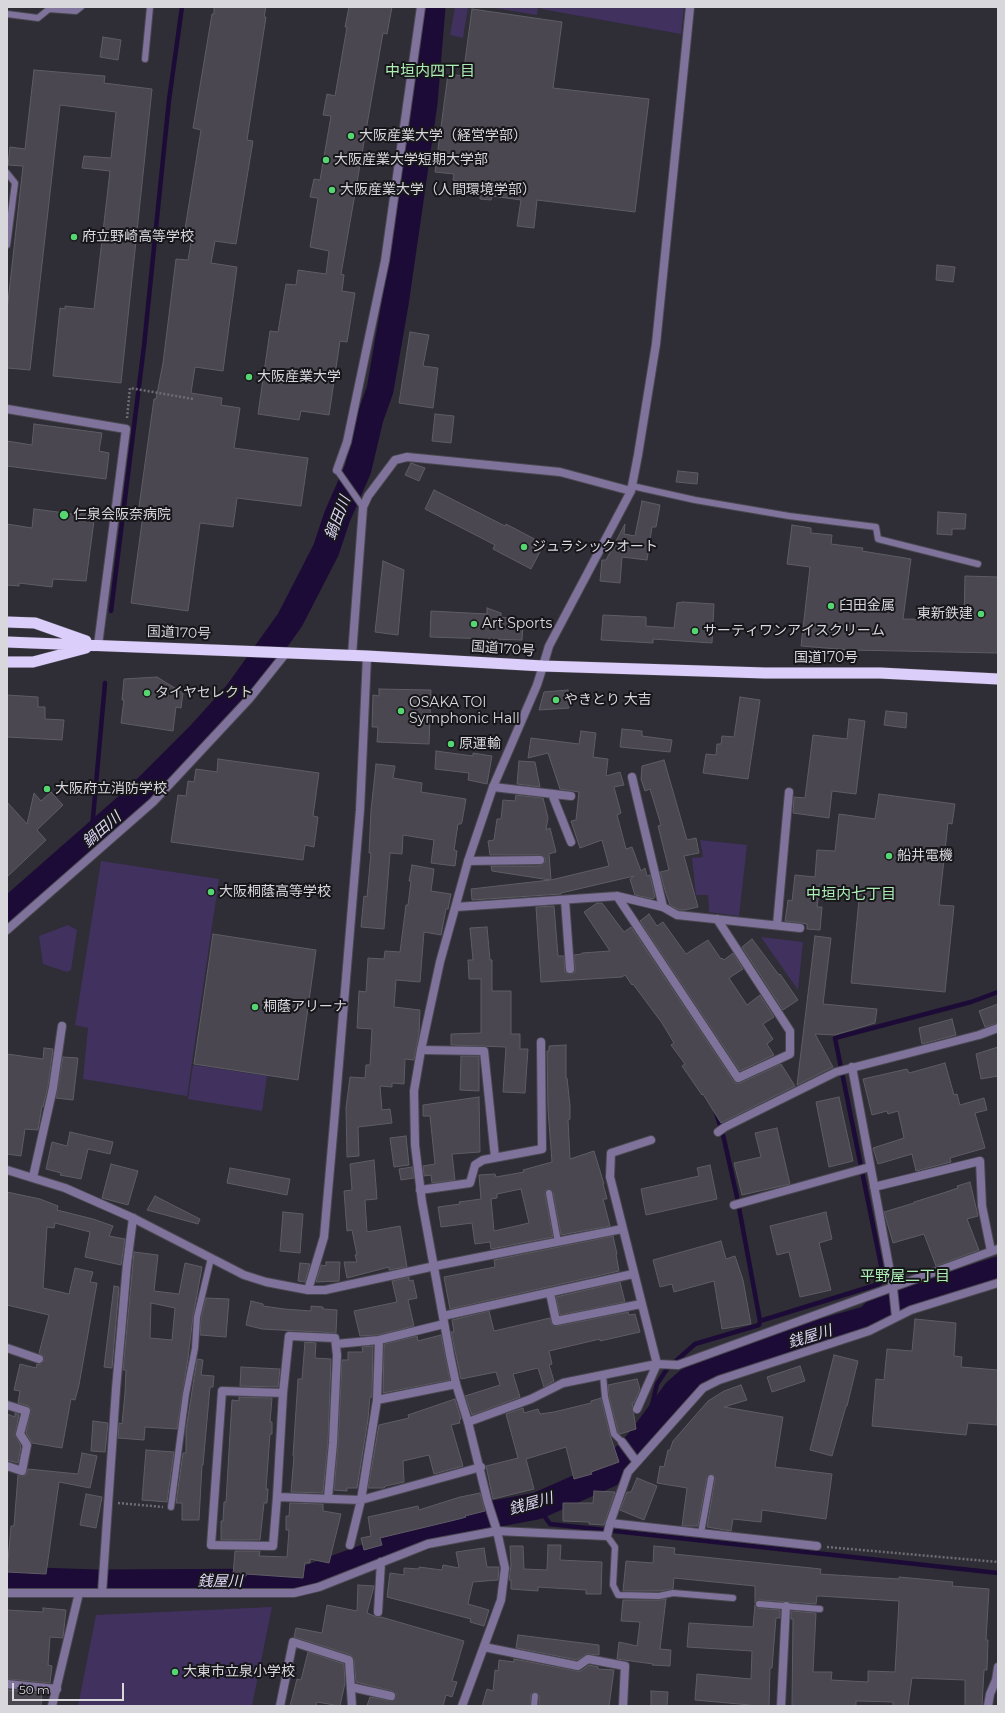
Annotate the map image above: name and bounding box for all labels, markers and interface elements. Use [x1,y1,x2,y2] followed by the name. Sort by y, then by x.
[385,63,475,81] district label: 中垣内四丁目
[359,128,527,144] place label: 大阪産業大学（経営学部）
[346,131,356,141] marker: 大阪産業大学（経営学部）
[334,152,488,168] place label: 大阪産業大学短期大学部
[321,155,331,165] marker: 大阪産業大学短期大学部
[340,182,536,198] place label: 大阪産業大学（人間環境学部）
[327,185,337,195] marker: 大阪産業大学（人間環境学部）
[82,229,194,245] place label: 府立野崎高等学校
[69,232,79,242] marker: 府立野崎高等学校
[257,369,341,385] place label: 大阪産業大学
[244,372,254,382] marker: 大阪産業大学
[322,494,354,542] water label: 鍋田川
[73,507,171,523] place label: 仁泉会阪奈病院
[58,509,70,521] marker: 仁泉会阪奈病院
[532,539,658,555] place label: ジュラシックオート
[519,542,529,552] marker: ジュラシックオート
[839,598,895,614] place label: 臼田金属
[826,601,836,611] marker: 臼田金属
[917,606,973,622] place label: 東新鉄建
[976,609,986,619] marker: 東新鉄建
[482,616,552,632] place label: Art Sports
[469,619,479,629] marker: Art Sports
[147,623,211,643] street label: 国道170号
[703,623,885,639] place label: サーティワンアイスクリーム
[690,626,700,636] marker: サーティワンアイスクリーム
[470,638,536,660] street label: 国道170号
[794,650,858,666] street label: 国道170号
[155,685,253,701] place label: タイヤセレクト
[142,688,152,698] marker: タイヤセレクト
[564,692,652,708] place label: やきとり 大吉
[409,695,520,728] place label: OSAKA TOI Symphonic Hall
[551,695,561,705] marker: やきとり 大吉
[396,706,406,716] marker: OSAKA TOI Symphonic Hall
[459,736,501,752] place label: 原運輸
[446,739,456,749] marker: 原運輸
[55,781,167,797] place label: 大阪府立消防学校
[42,784,52,794] marker: 大阪府立消防学校
[79,808,125,852] water label: 鍋田川
[897,848,953,864] place label: 船井電機
[884,851,894,861] marker: 船井電機
[219,884,331,900] place label: 大阪桐蔭高等学校
[806,886,896,904] district label: 中垣内七丁目
[206,887,216,897] marker: 大阪桐蔭高等学校
[263,999,347,1015] place label: 桐蔭アリーナ
[250,1002,260,1012] marker: 桐蔭アリーナ
[860,1268,950,1286] district label: 平野屋二丁目
[786,1322,834,1352] water label: 銭屋川
[507,1489,555,1519] water label: 銭屋川
[198,1573,242,1591] water label: 銭屋川
[183,1664,295,1680] place label: 大東市立泉小学校
[170,1667,180,1677] marker: 大東市立泉小学校
[14,1675,126,1701] scale bar
[19,1682,50,1697] text: 50 m

